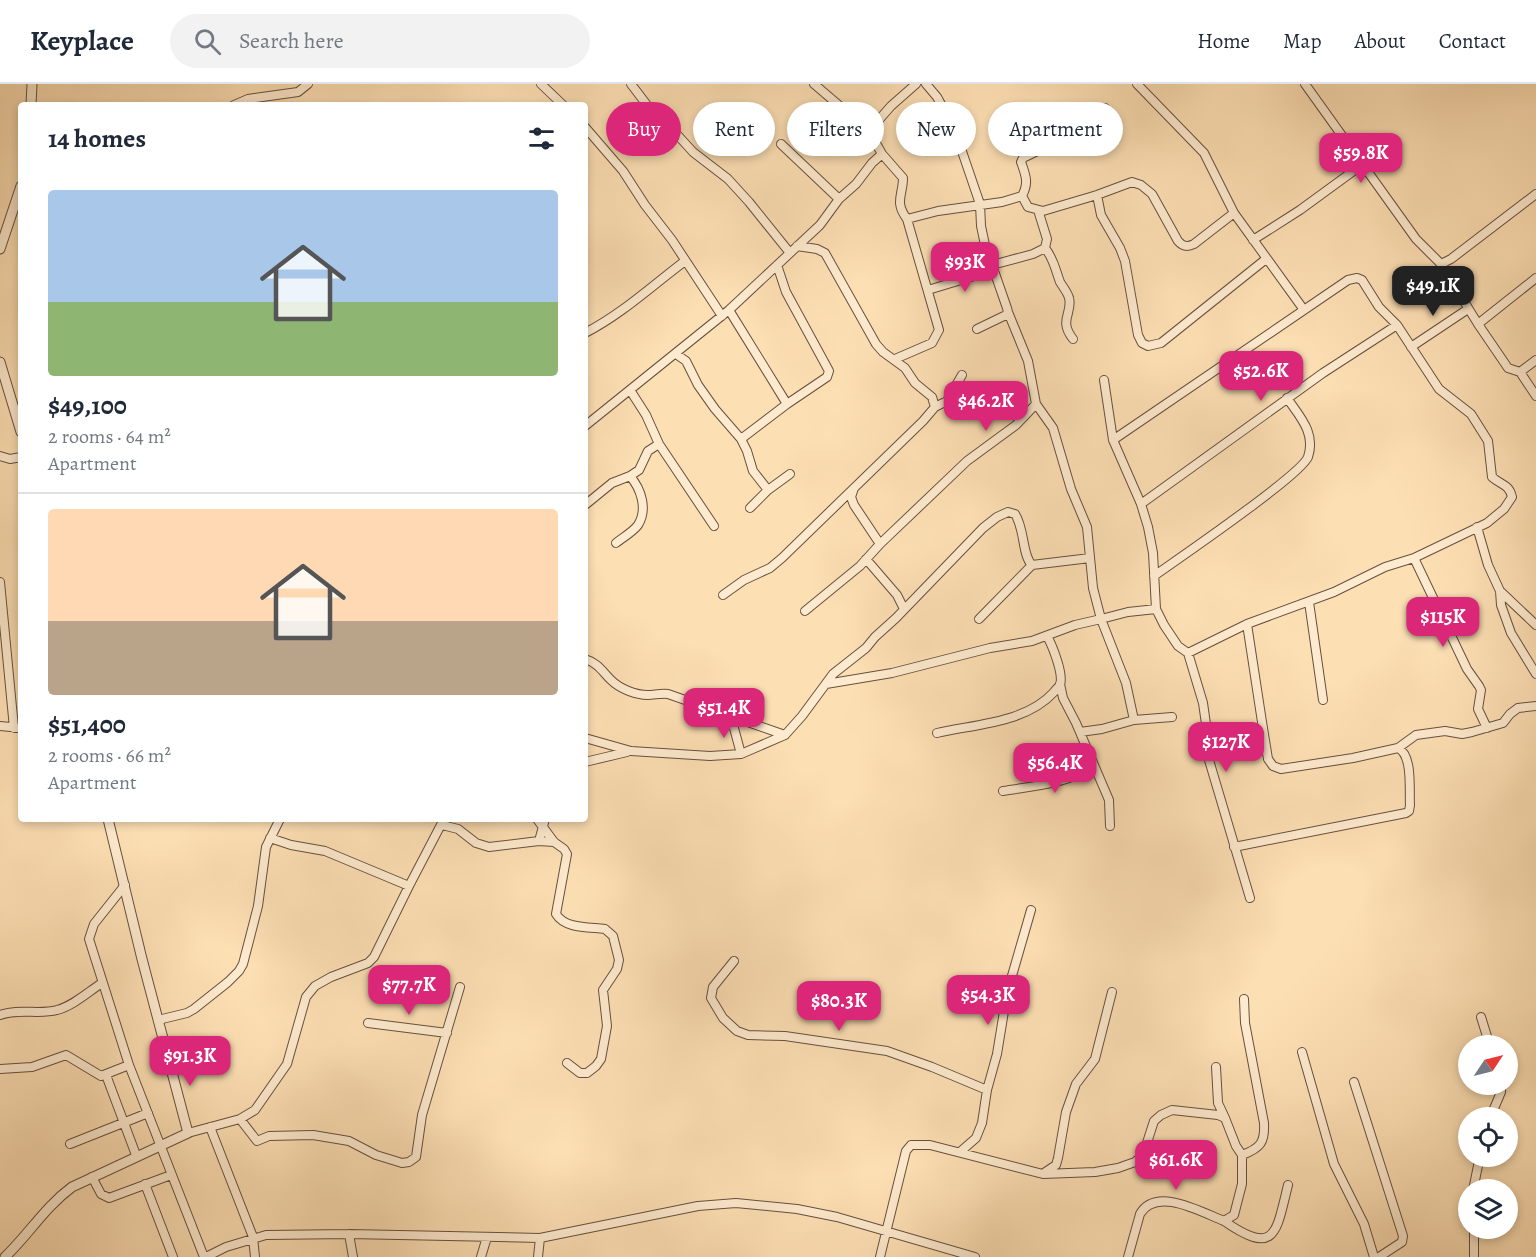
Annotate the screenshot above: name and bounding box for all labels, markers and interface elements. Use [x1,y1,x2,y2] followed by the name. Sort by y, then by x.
[170,14,590,68] search box
[30,22,134,60] text: Keyplace
[191,25,224,58] icon: search
[239,26,344,56] text: Search here
[1197,27,1250,55] text: Home
[1283,27,1321,55] text: Map
[1354,27,1406,55] text: About
[1439,27,1506,55] text: Contact
[606,102,681,156] chip: Buy
[693,102,775,156] chip: Rent
[787,102,884,156] chip: Filters
[896,102,976,156] chip: New
[988,102,1123,156] chip: Apartment
[48,121,146,156] text: 14 homes
[525,122,558,155] icon: filters
[1312,133,1410,184] pin: $59.8K
[1333,139,1389,166] text: $59.8K
[249,229,357,337] icon: home
[929,242,1001,293] pin: $93K
[945,248,985,275] text: $93K
[1384,266,1482,317] pin: $49.1K
[1406,272,1460,299] text: $49.1K
[1212,351,1310,402] pin: $52.6K
[1233,357,1289,384] text: $52.6K
[937,381,1035,432] pin: $46.2K
[958,387,1014,414] text: $46.2K
[48,388,127,423] text: $49,100
[48,423,171,450] text: 2 rooms · 64 m²
[48,450,137,477] text: Apartment
[249,548,357,656] icon: home
[1401,597,1485,648] pin: $115K
[1420,603,1466,630] text: $115K
[675,688,773,739] pin: $51.4K
[697,694,751,721] text: $51.4K
[48,707,126,742] text: $51,400
[1184,722,1268,773] pin: $127K
[1202,728,1250,755] text: $127K
[48,742,171,769] text: 2 rooms · 66 m²
[1006,743,1104,794] pin: $56.4K
[1027,749,1083,776] text: $56.4K
[48,769,137,796] text: Apartment
[360,965,458,1016] pin: $77.7K
[382,971,436,998] text: $77.7K
[939,975,1037,1026] pin: $54.3K
[790,981,888,1032] pin: $80.3K
[961,981,1015,1008] text: $54.3K
[811,987,867,1014] text: $80.3K
[1458,1035,1518,1095] north arrow
[1458,1035,1518,1239] map controls
[141,1036,239,1087] pin: $91.3K
[164,1042,216,1069] text: $91.3K
[1458,1107,1518,1167] button: locate
[1127,1140,1225,1191] pin: $61.6K
[1149,1146,1203,1173] text: $61.6K
[1458,1179,1518,1239] button: layers

